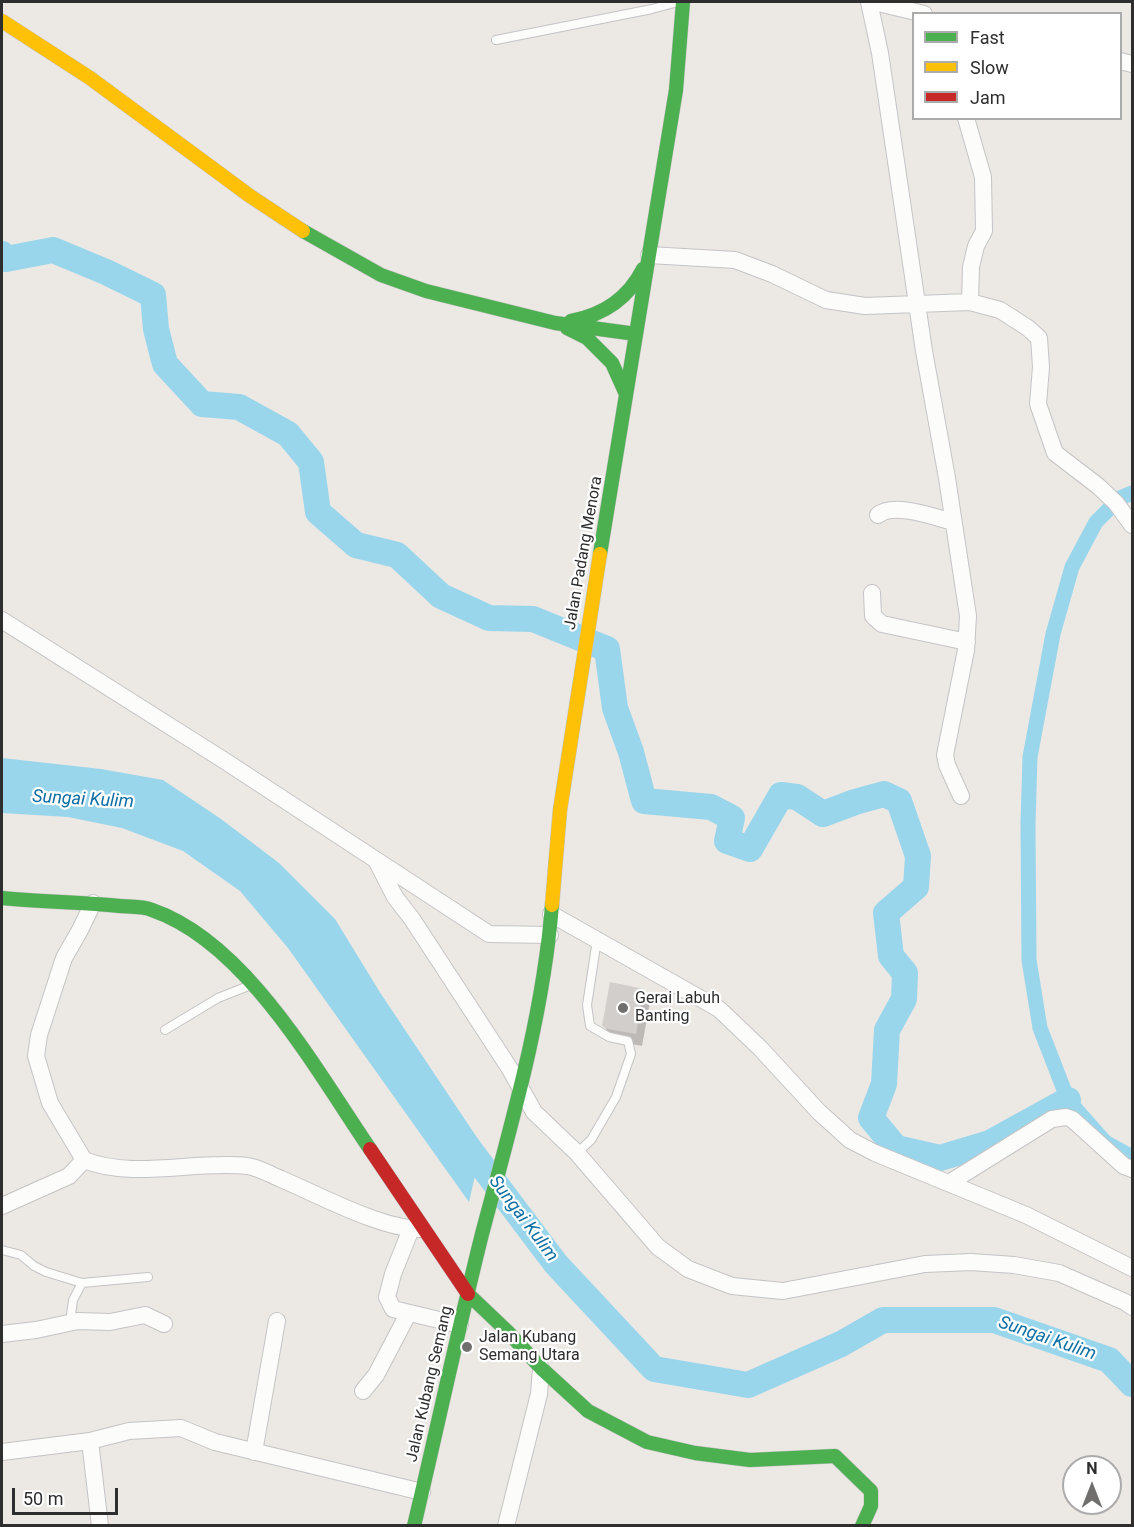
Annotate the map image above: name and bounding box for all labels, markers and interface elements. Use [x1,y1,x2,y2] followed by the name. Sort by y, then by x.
[912,12,1122,120] legend
[970,27,1005,48] text: Fast
[970,57,1009,78] text: Slow
[970,87,1006,108] text: Jam
[561,475,607,631] street label: Jalan Padang Menora
[32,787,134,813] water label: Sungai Kulim
[635,989,720,1027] place label: Gerai Labuh Banting
[616,1001,630,1015] marker: Gerai Labuh Banting
[484,1172,562,1266] water label: Sungai Kulim
[403,1304,457,1464] street label: Jalan Kubang Semang
[995,1312,1099,1366] water label: Sungai Kulim
[479,1328,580,1366] place label: Jalan Kubang Semang Utara
[460,1340,474,1354] marker: Jalan Kubang Semang Utara
[1062,1455,1122,1515] north arrow
[1086,1459,1098,1478] text: N
[15,1476,122,1514] scale bar
[23,1488,63,1509] text: 50 m

